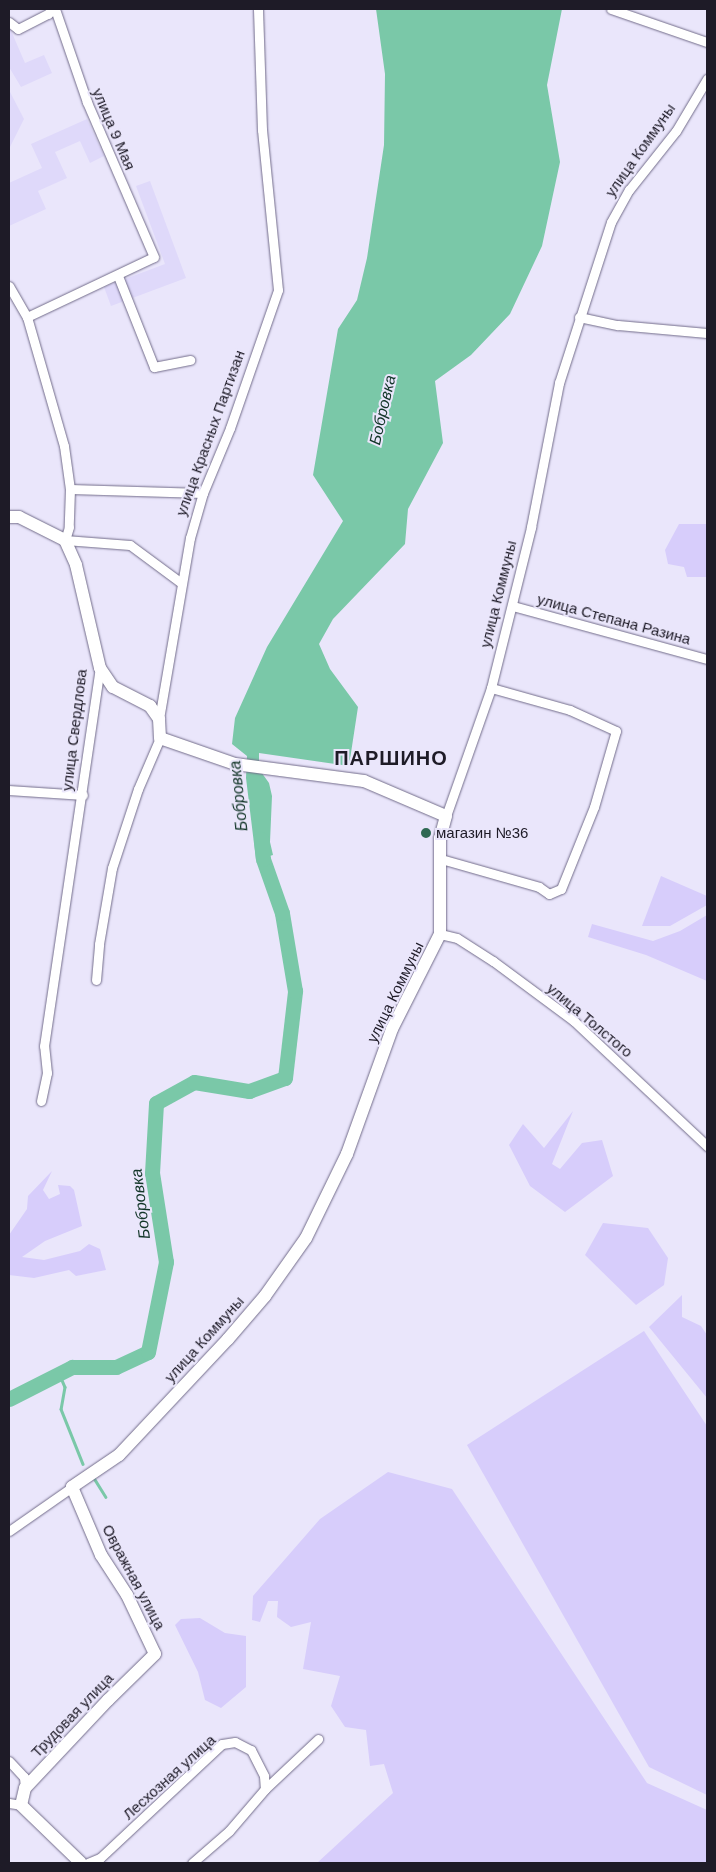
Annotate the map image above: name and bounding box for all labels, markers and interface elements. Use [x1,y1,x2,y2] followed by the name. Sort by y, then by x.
[89,85,139,173] street label: улица 9 Мая
[601,100,679,200] street label: улица Коммуны
[172,348,248,518] street label: улица Красных Партизан
[366,373,400,447] water label: Бобровка
[476,539,520,649] street label: улица Коммуны
[535,590,693,648] street label: улица Степана Разина
[58,668,90,792] street label: улица Свердлова
[333,746,449,770] district label: ПАРШИНО
[226,760,252,832] water label: Бобровка
[436,824,528,842] place label: магазин №36
[420,827,432,839] marker: магазин №36
[363,939,427,1045] street label: улица Коммуны
[544,979,636,1061] street label: улица Толстого
[127,1168,155,1240] water label: Бобровка
[161,1292,247,1386] street label: улица Коммуны
[99,1521,169,1633] street label: Овражная улица
[27,1669,117,1761] street label: Трудовая улица
[119,1731,219,1823] street label: Лесхозная улица

